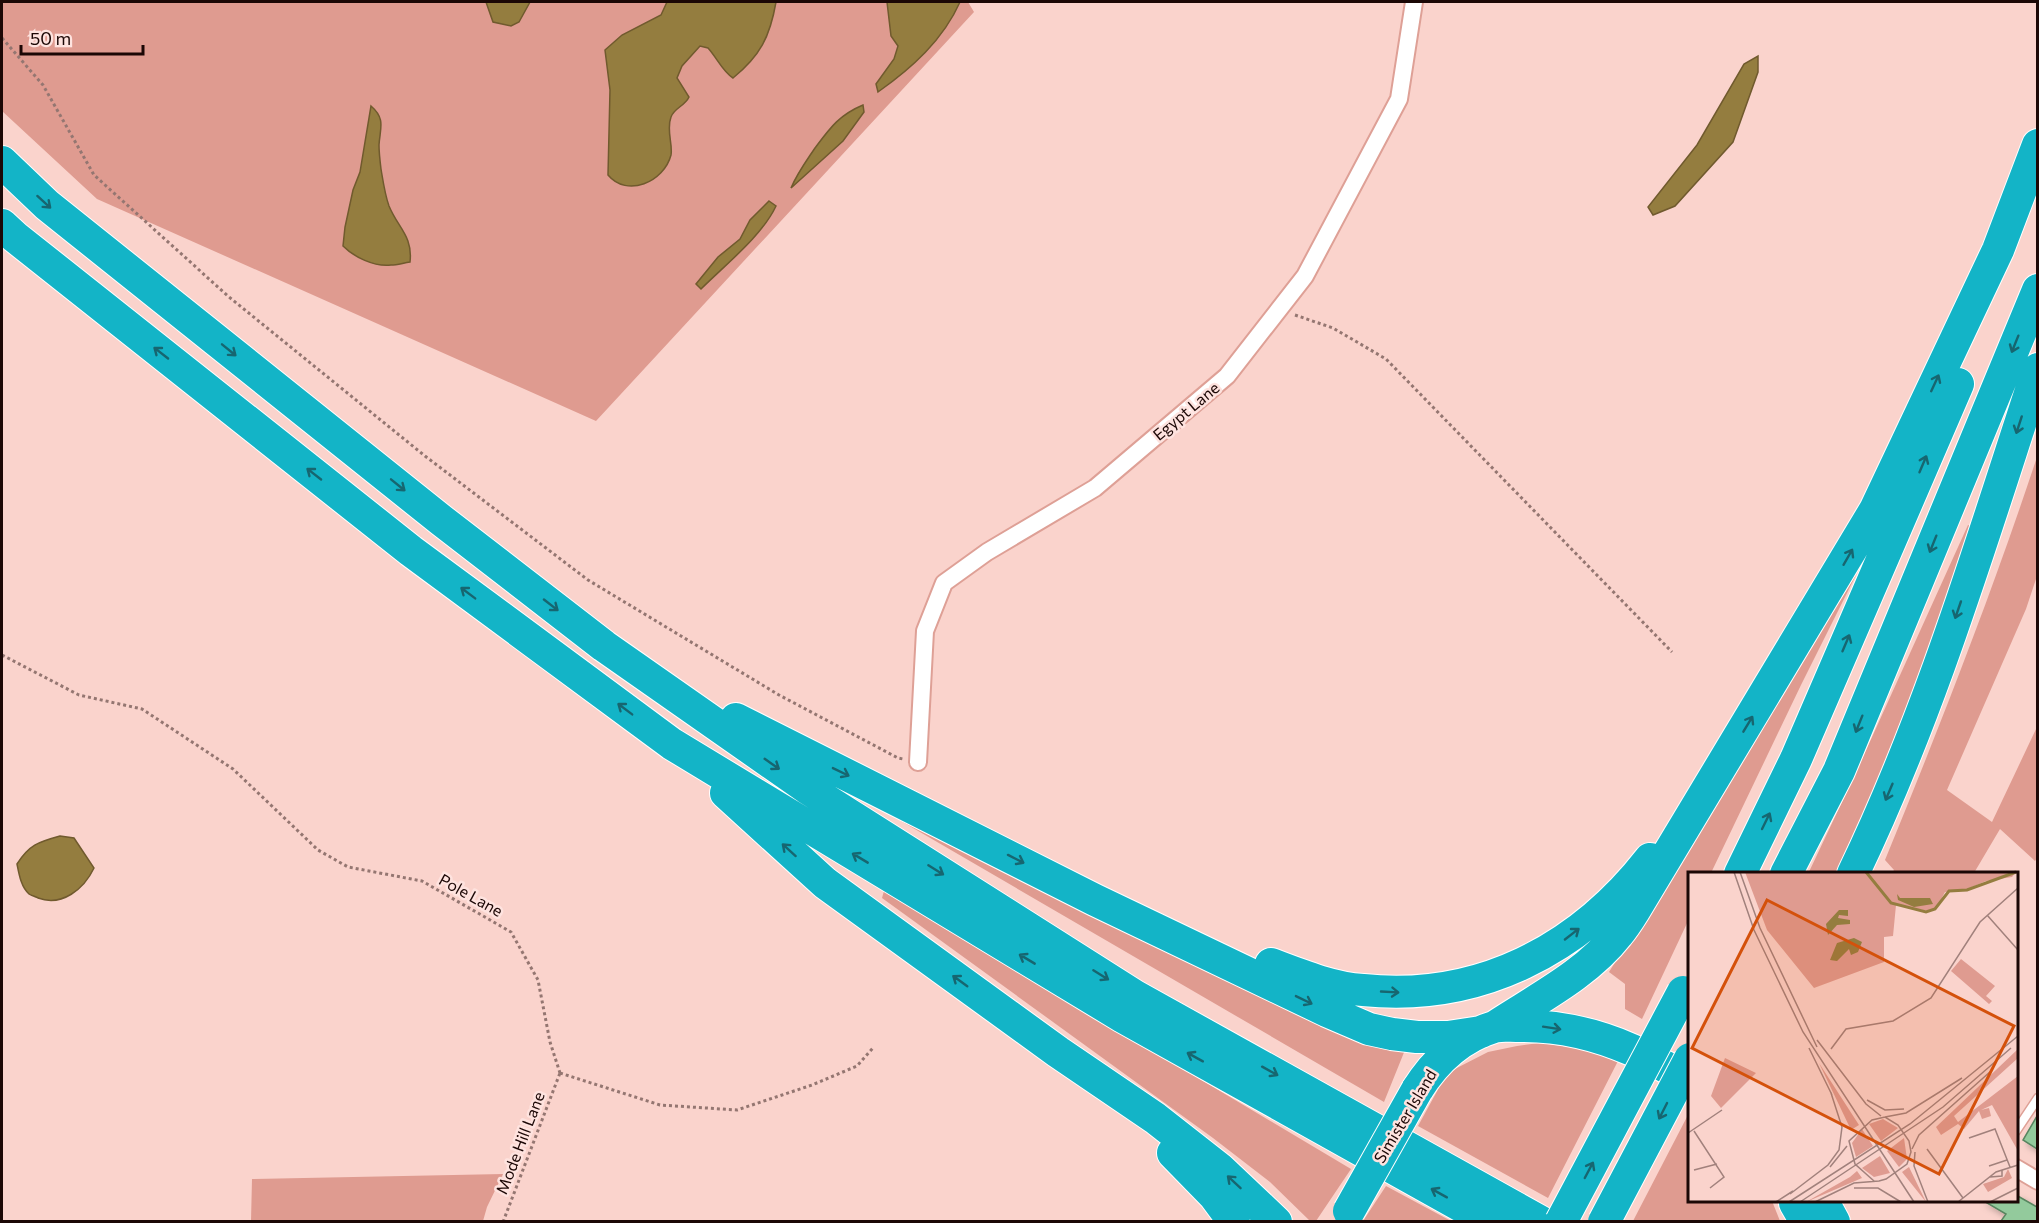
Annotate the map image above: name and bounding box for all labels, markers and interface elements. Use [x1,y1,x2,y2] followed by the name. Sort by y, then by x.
[21,18,142,56] scale bar
[30,27,71,49] text: 50 m
[36,195,51,209] one-way arrow
[2009,335,2020,353] one-way arrow
[221,344,237,357] one-way arrow
[153,346,169,359] one-way arrow
[1930,375,1942,393] one-way arrow
[1149,377,1223,444] street label: Egypt Lane
[2013,415,2024,434] one-way arrow
[1918,456,1929,474] one-way arrow
[306,467,322,480] one-way arrow
[389,479,405,492] one-way arrow
[1927,534,1938,553] one-way arrow
[1842,549,1854,566] one-way arrow
[461,587,477,599] one-way arrow
[543,599,559,612] one-way arrow
[1952,600,1963,619] one-way arrow
[1841,635,1852,653] one-way arrow
[617,703,633,716] one-way arrow
[1853,715,1864,733] one-way arrow
[1742,716,1754,733] one-way arrow
[764,758,780,770] one-way arrow
[832,767,850,778] one-way arrow
[1883,783,1894,801] one-way arrow
[1760,812,1772,830] one-way arrow
[781,843,796,857] one-way arrow
[852,851,869,863] one-way arrow
[1007,853,1025,865] one-way arrow
[927,865,944,877] one-way arrow
[436,869,506,920] street label: Pole Lane
[1688,872,2018,1202] inset map
[1564,928,1580,941] one-way arrow
[1019,952,1036,964] one-way arrow
[1092,969,1109,981] one-way arrow
[953,975,969,987] one-way arrow
[1380,986,1400,997] one-way arrow
[1295,995,1313,1006] one-way arrow
[1542,1022,1561,1033] one-way arrow
[1187,1051,1204,1063] one-way arrow
[1261,1065,1278,1077] one-way arrow
[1369,1066,1440,1166] street label: Simister Island
[491,1089,548,1197] street label: Mode Hill Lane
[1656,1102,1668,1120] one-way arrow
[1583,1162,1595,1179] one-way arrow
[1226,1174,1241,1189] one-way arrow
[1431,1187,1448,1199] one-way arrow

